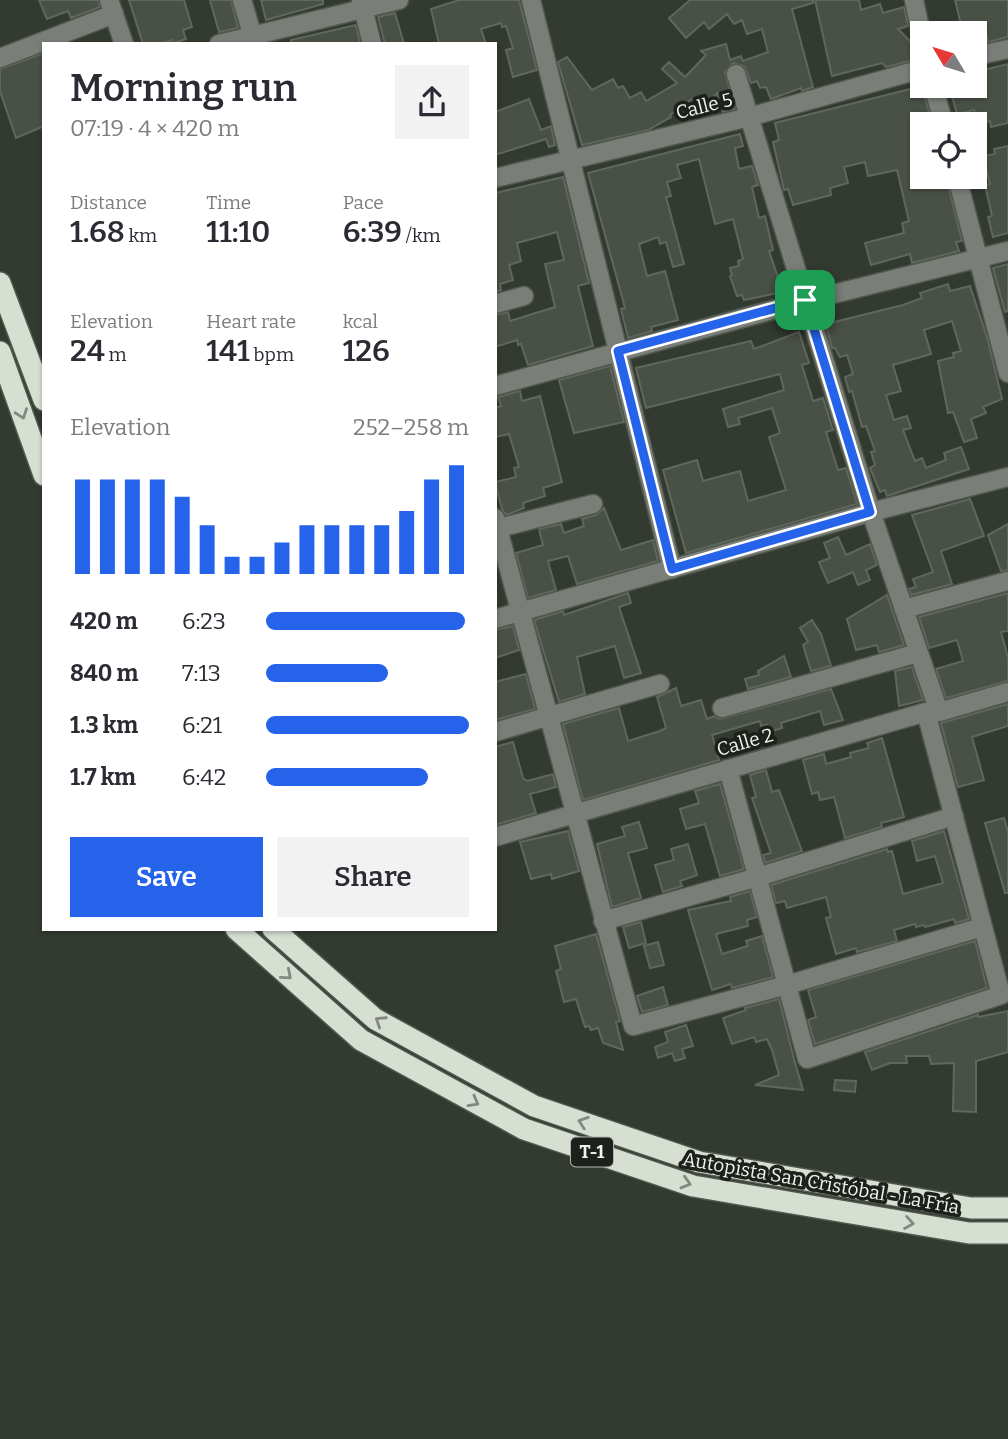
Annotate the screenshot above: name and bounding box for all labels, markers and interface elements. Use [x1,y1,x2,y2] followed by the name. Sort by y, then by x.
[910,21,987,98] north arrow
[910,21,987,189] map controls
[70,65,297,111] text: Morning run
[395,65,469,139] button: share
[673,88,735,124] street label: Calle 5
[910,112,987,189] button: locate
[70,114,240,142] text: 07:19 · 4 × 420 m
[70,191,147,214] text: Distance
[206,191,251,214] text: Time
[343,191,384,214] text: Pace
[70,214,125,250] text: 1.68
[206,214,270,250] text: 11:10
[343,214,402,250] text: 6:39
[125,224,157,247] text: km
[402,224,441,247] text: /km
[775,270,835,330] pin
[786,281,824,319] icon: arrive
[70,310,153,333] text: Elevation
[206,310,296,333] text: Heart rate
[343,310,378,333] text: kcal
[70,333,105,369] text: 24
[206,333,250,369] text: 141
[343,333,390,369] text: 126
[105,343,127,366] text: m
[250,343,294,366] text: bpm
[14,407,28,419] one-way arrow
[70,413,170,441] text: Elevation
[353,413,469,441] text: 252–258 m
[70,607,138,635] text: 420 m
[182,607,226,635] text: 6:23
[70,659,139,687] text: 840 m
[182,659,221,687] text: 7:13
[70,711,138,739] text: 1.3 km
[182,711,222,739] text: 6:21
[714,723,776,761] street label: Calle 2
[70,763,136,791] text: 1.7 km
[182,763,226,791] text: 6:42
[70,837,263,917] button: Save
[277,837,469,917] button: Share
[279,967,292,979] one-way arrow
[375,1016,388,1029] one-way arrow
[467,1094,479,1107] one-way arrow
[577,1116,589,1131] one-way arrow
[571,1138,613,1167] road number: T-1
[681,1147,962,1219] street label: Autopista San Cristóbal - La Fría
[679,1175,691,1190] one-way arrow
[904,1215,915,1230] one-way arrow

